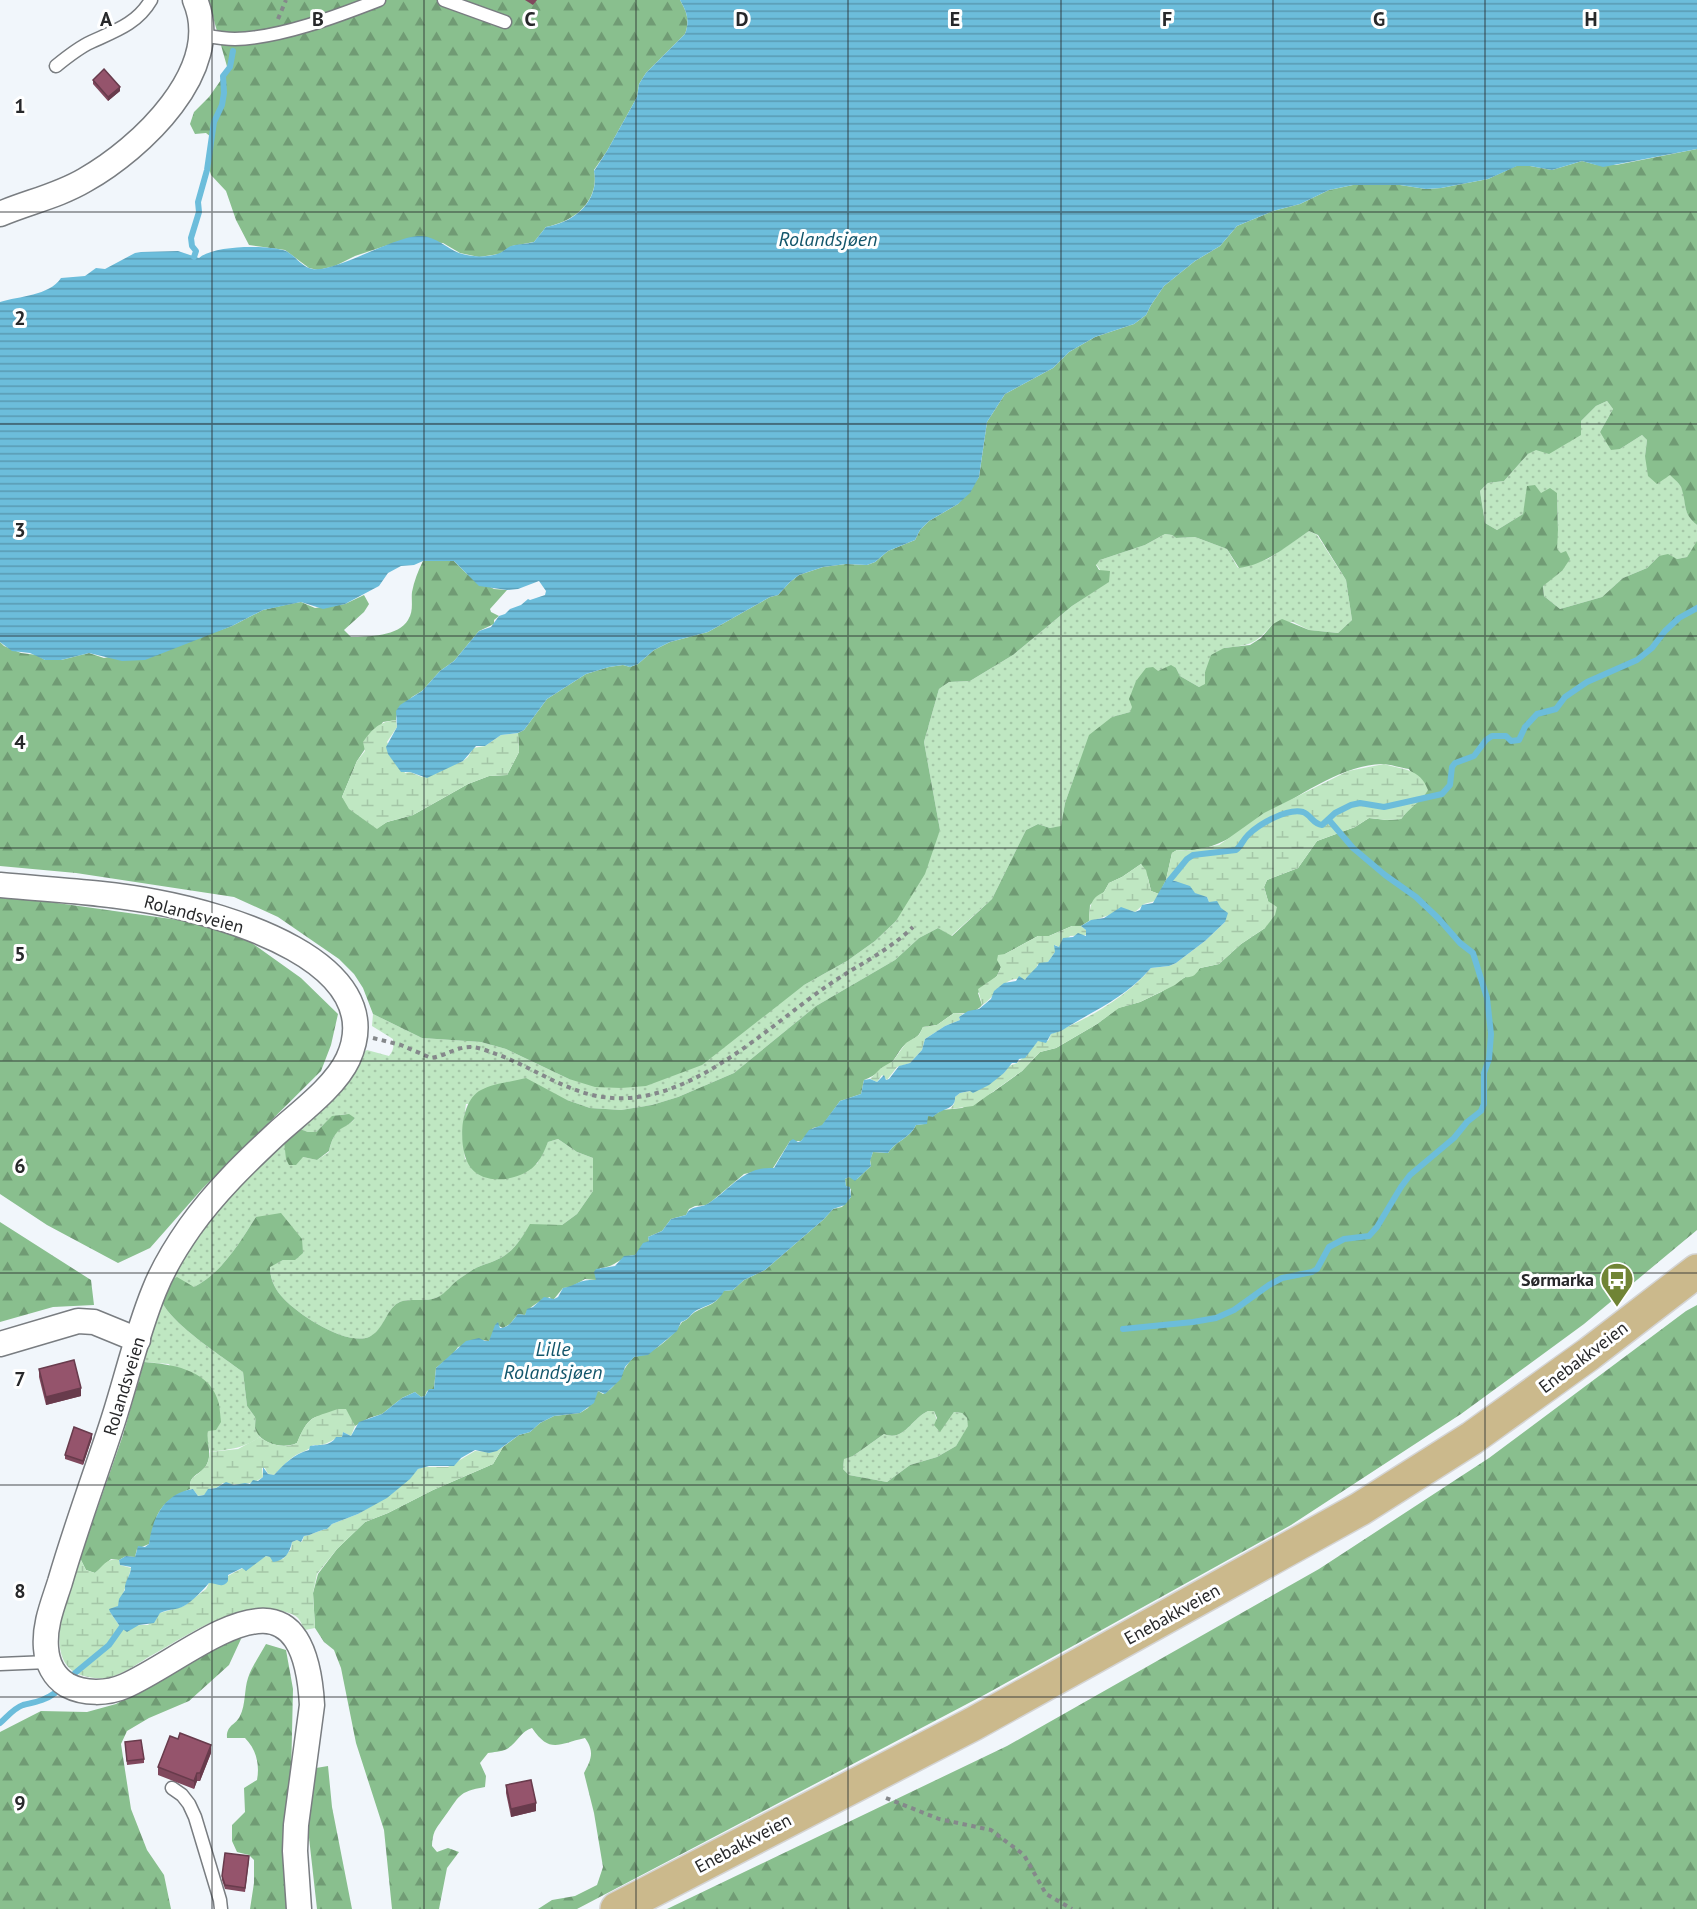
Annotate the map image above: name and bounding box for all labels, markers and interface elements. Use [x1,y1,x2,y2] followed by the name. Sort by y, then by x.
[100,6,113,32] text: A
[312,6,324,32] text: B
[524,6,536,32] text: C
[736,6,749,32] text: D
[950,6,960,32] text: E
[1162,6,1172,32] text: F
[1373,6,1385,32] text: G
[1584,6,1598,32] text: H
[14,93,26,119] text: 1
[779,226,877,252] water label: Rolandsjøen
[14,305,26,331] text: 2
[14,517,26,543] text: 3
[14,729,26,755] text: 4
[142,890,246,938] street label: Rolandsveien
[14,941,26,967] text: 5
[14,1153,26,1179] text: 6
[1599,1261,1635,1308] bus stop icon: Sørmarka
[1521,1268,1594,1291] place label: Sørmarka
[1534,1316,1632,1398] street label: Enebakkveien
[98,1334,150,1438] street label: Rolandsveien
[504,1336,602,1385] water label: Lille Rolandsjøen
[14,1366,26,1392] text: 7
[14,1578,26,1604] text: 8
[1120,1578,1224,1650] street label: Enebakkveien
[14,1790,26,1816] text: 9
[691,1808,795,1878] street label: Enebakkveien

